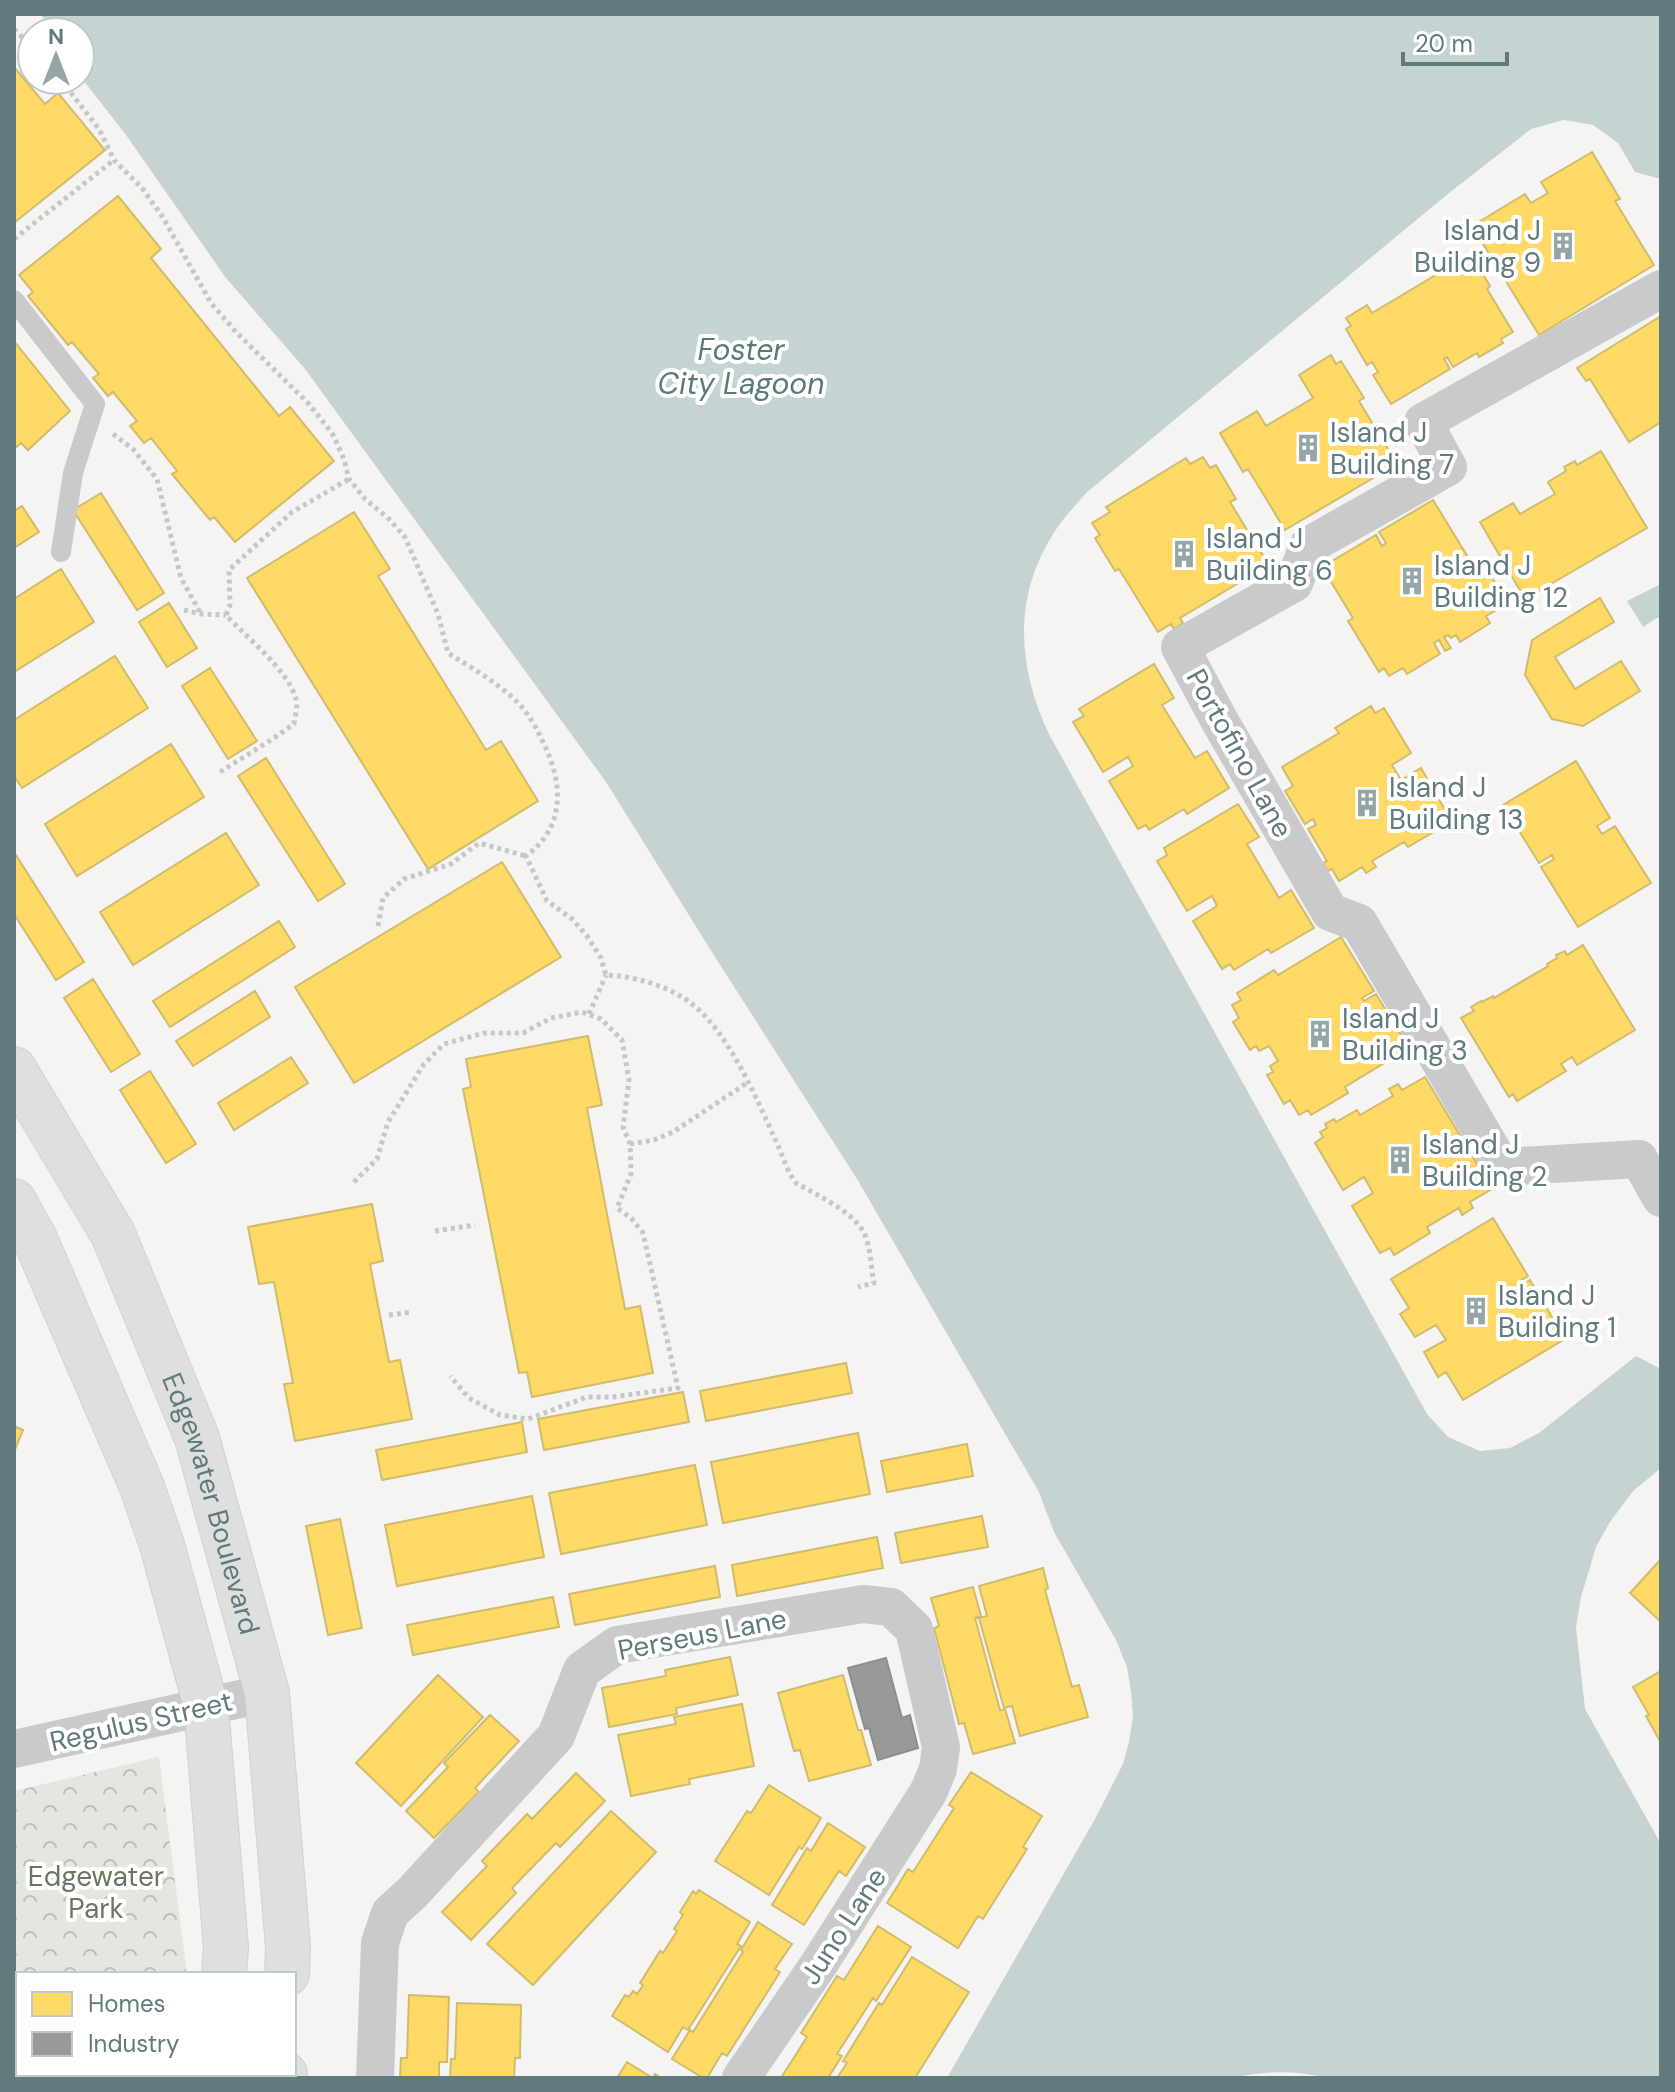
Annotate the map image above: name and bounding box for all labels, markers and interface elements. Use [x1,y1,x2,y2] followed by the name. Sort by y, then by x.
[16,16,96,96] north arrow
[1403,16,1507,66] scale bar
[48,22,64,51] text: N
[1415,28,1473,59] text: 20 m
[1414,212,1541,281] place label: Island J Building 9
[1548,231,1578,261] building icon: Island J Building 9
[658,330,824,403] water label: Foster City Lagoon
[1330,414,1454,483] place label: Island J Building 7
[1293,433,1323,463] building icon: Island J Building 7
[1206,520,1333,589] place label: Island J Building 6
[1169,539,1199,569] building icon: Island J Building 6
[1434,547,1568,616] place label: Island J Building 12
[1397,566,1427,596] building icon: Island J Building 12
[1178,662,1301,844] street label: Portofino Lane
[1389,769,1524,838] place label: Island J Building 13
[1352,788,1382,818] building icon: Island J Building 13
[1342,1000,1468,1069] place label: Island J Building 3
[1305,1019,1335,1049] building icon: Island J Building 3
[1422,1126,1547,1195] place label: Island J Building 2
[1385,1145,1415,1175] building icon: Island J Building 2
[1498,1277,1616,1346] place label: Island J Building 1
[1461,1296,1491,1326] building icon: Island J Building 1
[153,1367,268,1639] street label: Edgewater Boulevard
[615,1600,790,1669] street label: Perseus Lane
[46,1682,236,1760] street label: Regulus Street
[28,1858,164,1927] park label: Edgewater Park
[792,1861,895,1992] street label: Juno Lane
[16,1972,296,2076] legend
[88,1988,166,2019] text: Homes
[88,2028,179,2059] text: Industry

